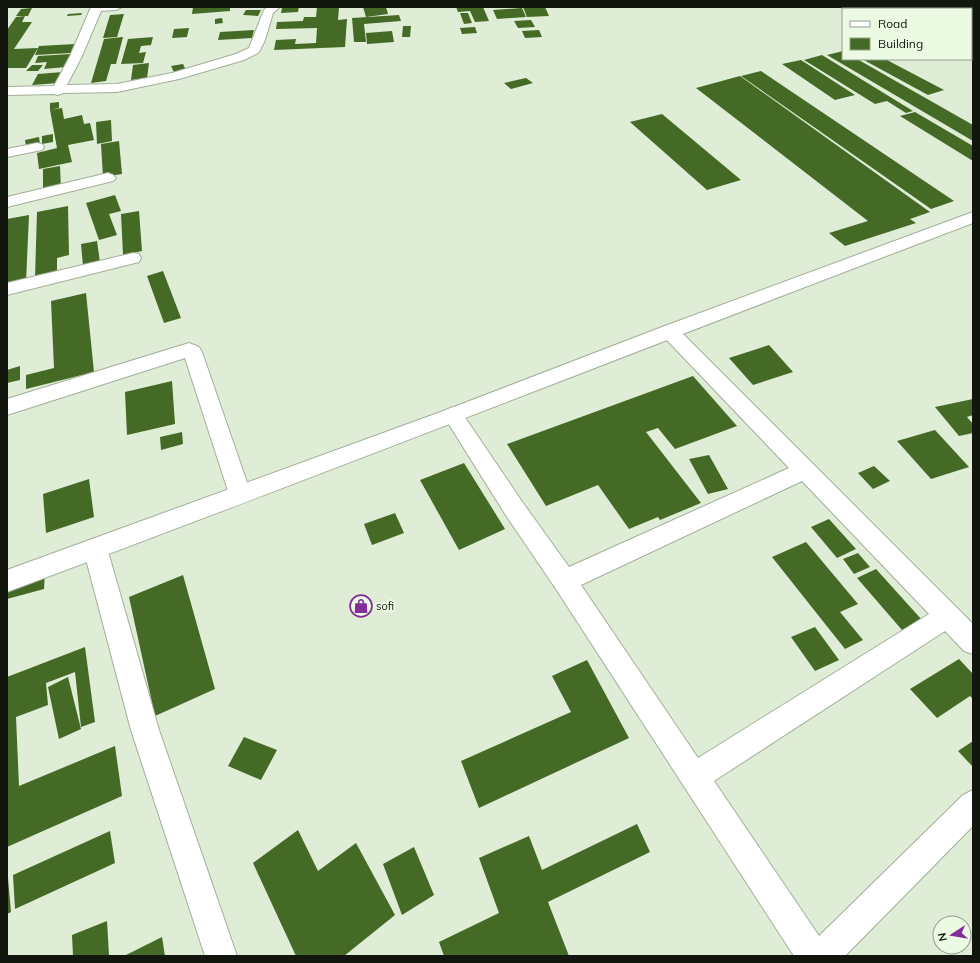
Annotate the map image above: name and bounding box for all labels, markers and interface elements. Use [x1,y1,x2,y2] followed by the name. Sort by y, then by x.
[842,8,972,60] legend
[878,16,907,31] text: Road
[878,36,923,51] text: Building
[348,593,374,619] shop icon: sofi
[376,599,394,613] place label: sofi
[932,915,972,955] north arrow
[935,932,950,943] text: N

